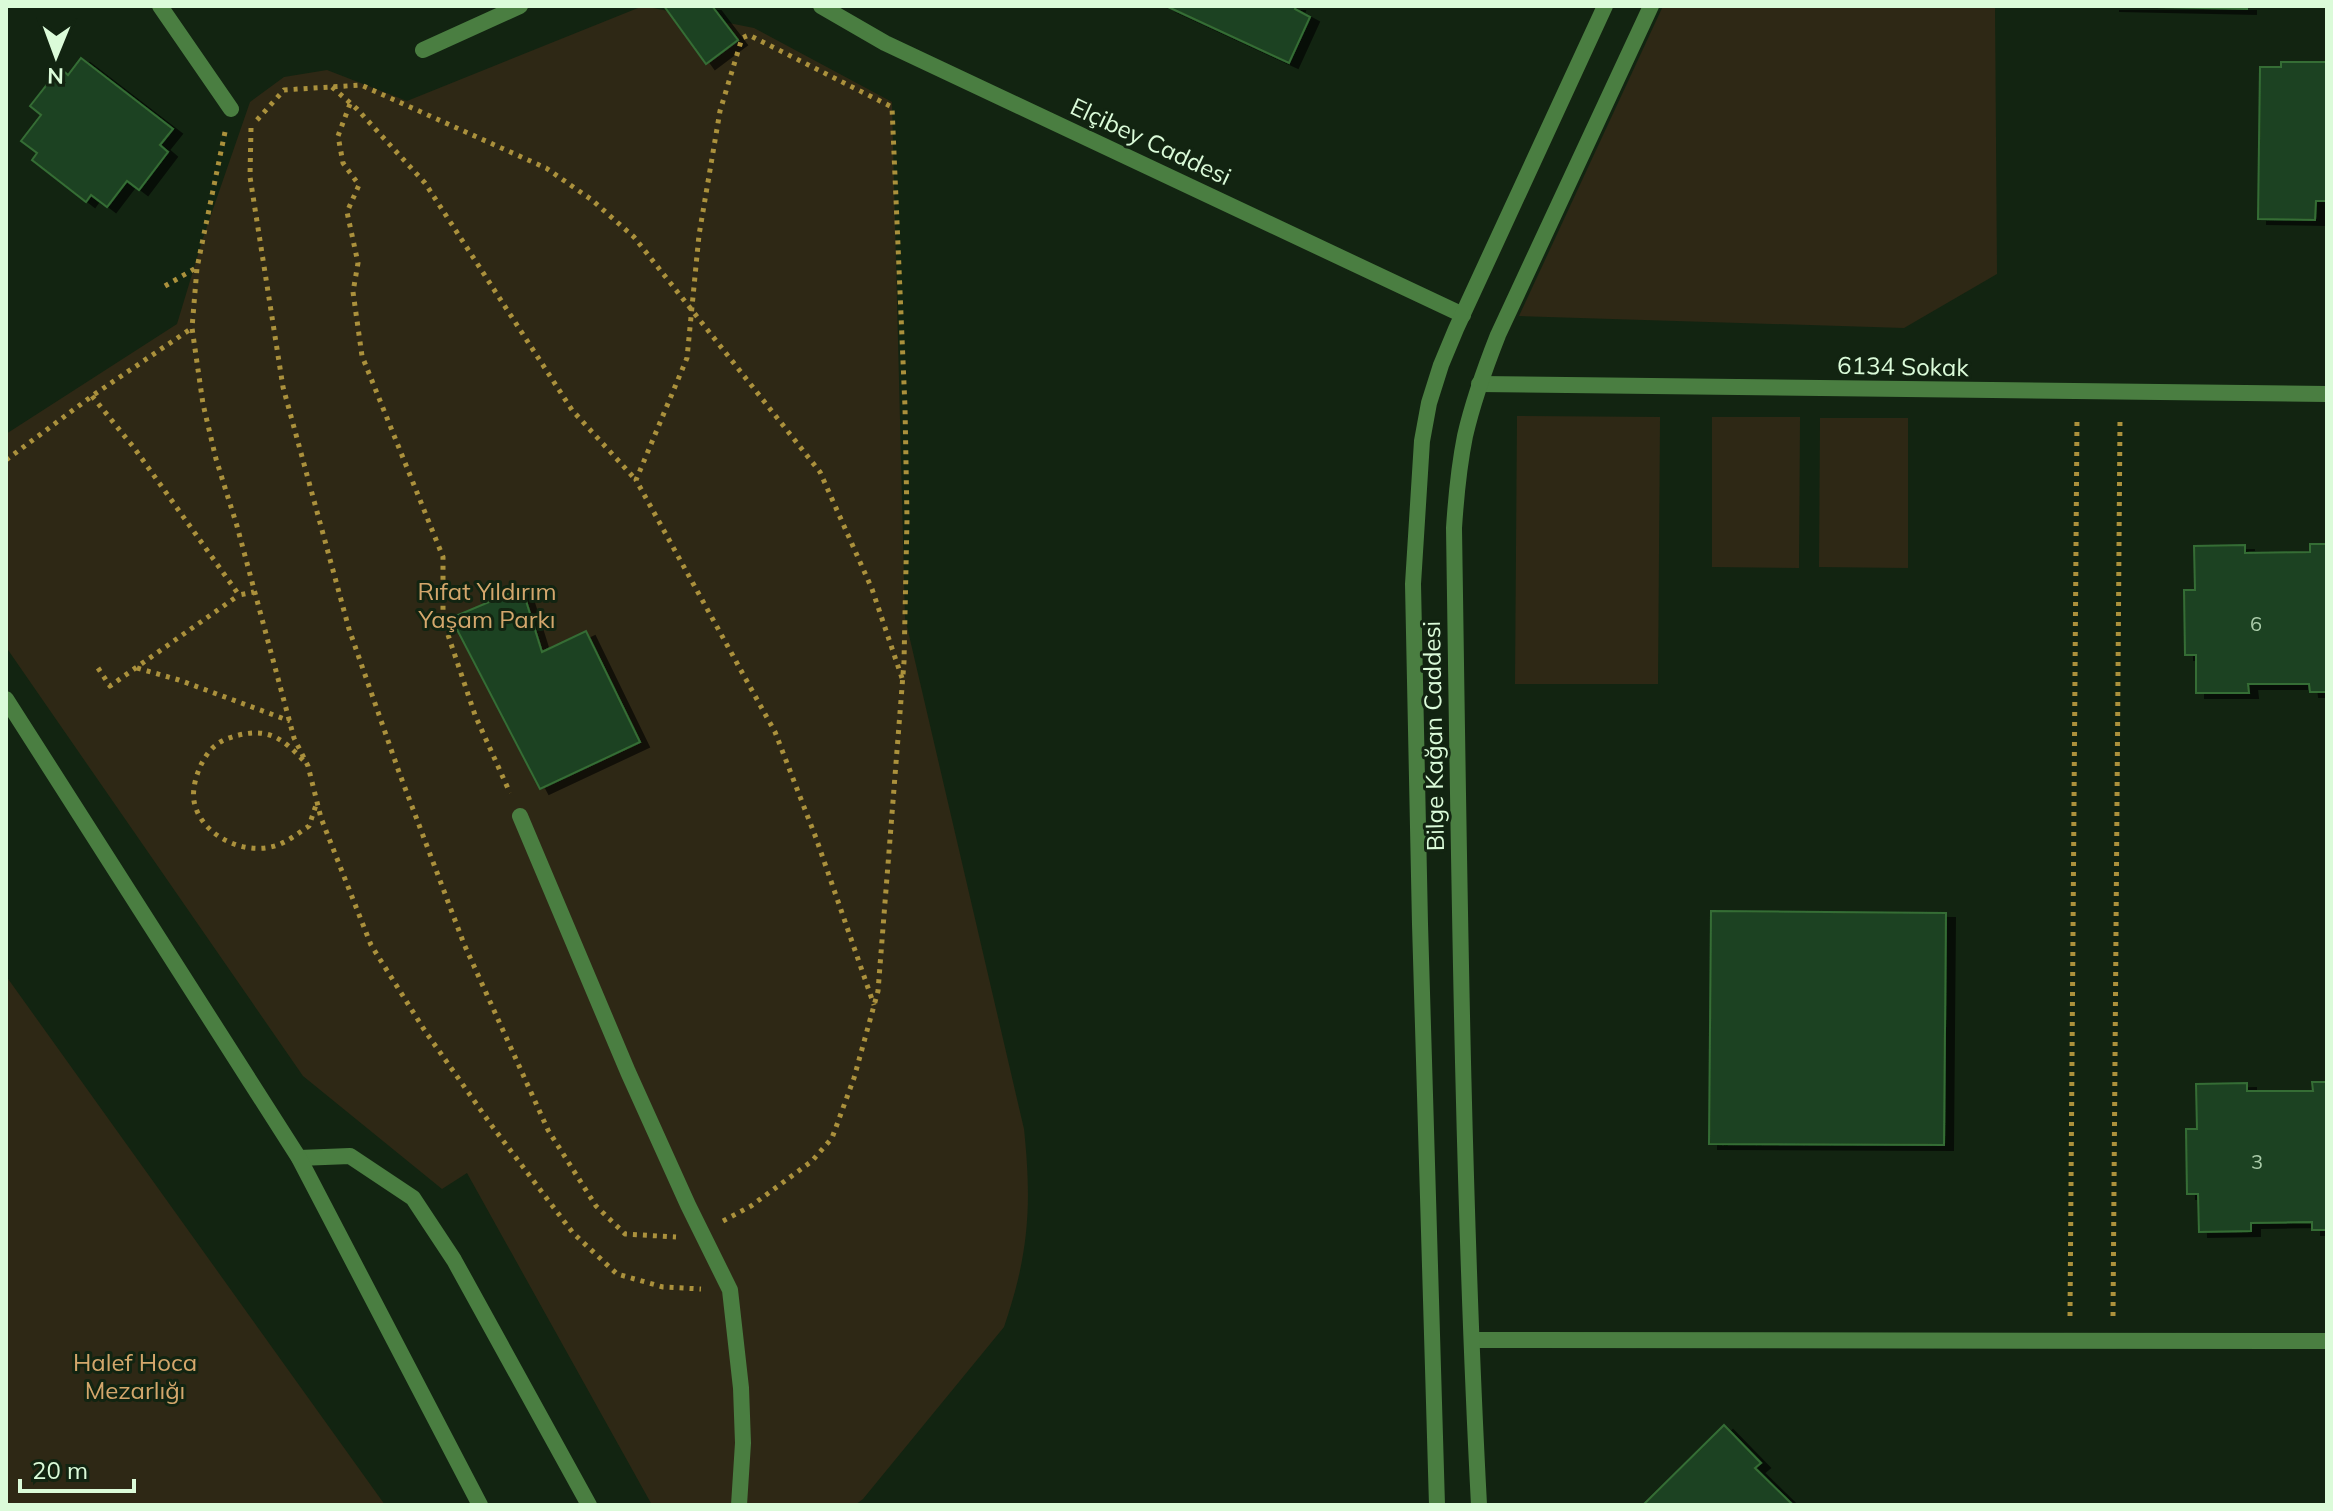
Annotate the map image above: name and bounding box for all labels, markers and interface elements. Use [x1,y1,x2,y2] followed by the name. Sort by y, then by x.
[16,16,96,96] north arrow
[47,62,64,90] text: N
[1066,91,1236,191] street label: Elçibey Caddesi
[1837,350,1970,382] street label: 6134 Sokak
[417,576,557,634] park label: Rıfat Yıldırım Yaşam Parkı
[2250,611,2262,636] house number: 6
[1416,621,1450,851] street label: Bilge Kağan Caddesi
[2251,1149,2263,1174] house number: 3
[73,1347,197,1405] park label: Halef Hoca Mezarlığı
[20,1443,134,1493] scale bar
[32,1455,88,1485] text: 20 m

